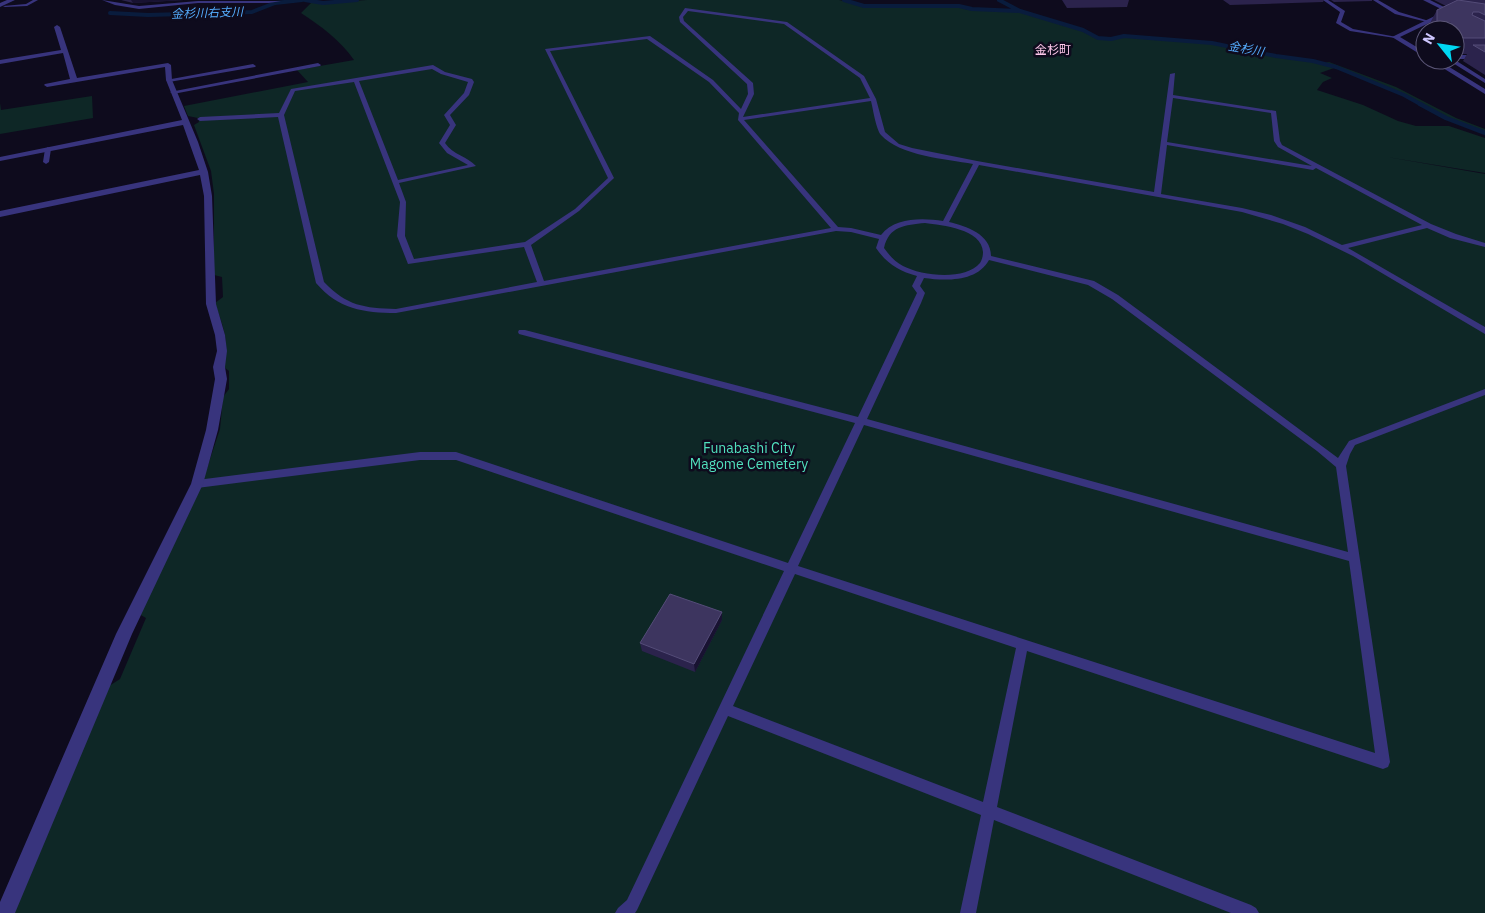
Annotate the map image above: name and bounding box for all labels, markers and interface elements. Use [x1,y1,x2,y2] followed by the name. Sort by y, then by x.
[171,4,245,21] water label: 金杉川右支川
[1415,20,1465,70] north arrow
[1418,30,1439,47] text: N
[1227,38,1267,59] water label: 金杉川
[1035,42,1071,57] district label: 金杉町
[690,439,808,473] park label: Funabashi City Magome Cemetery

